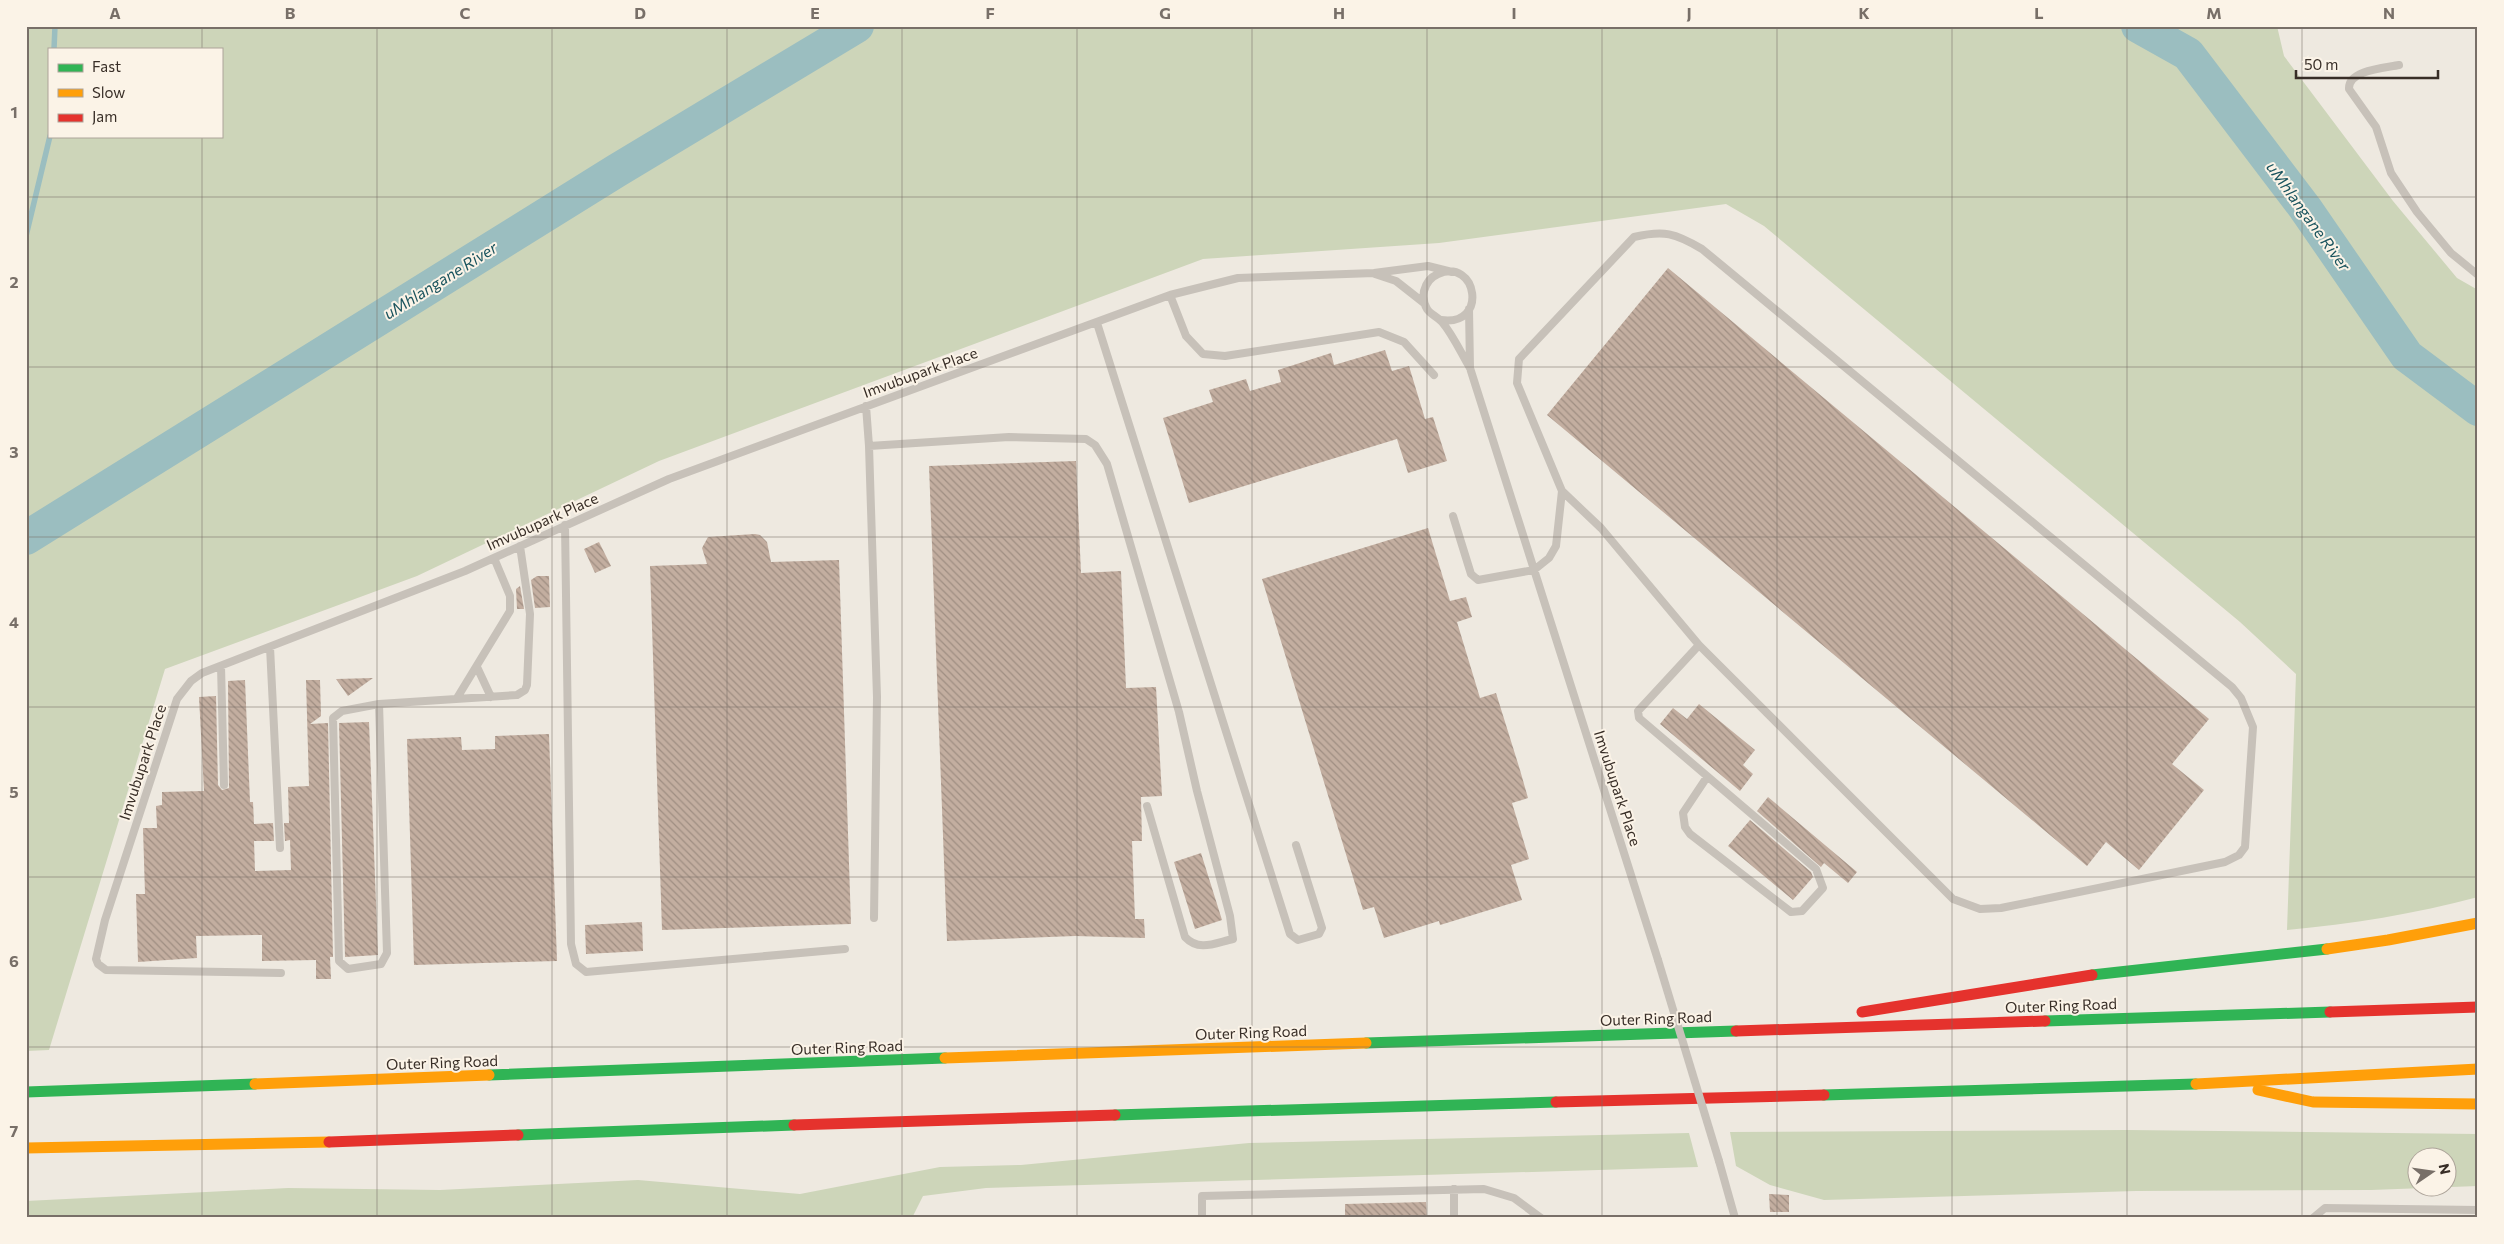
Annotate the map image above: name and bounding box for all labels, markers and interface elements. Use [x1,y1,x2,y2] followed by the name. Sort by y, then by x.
[109,3,121,22] text: A
[285,3,296,22] text: B
[460,3,471,22] text: C
[634,3,646,22] text: D
[810,3,820,22] text: E
[985,3,995,22] text: F
[1159,3,1171,22] text: G
[1333,3,1345,22] text: H
[1511,3,1517,22] text: I
[1686,3,1692,22] text: J
[1858,3,1870,22] text: K
[2034,3,2044,22] text: L
[2206,3,2222,22] text: M
[2383,3,2395,22] text: N
[48,48,222,138] legend
[2296,48,2439,80] scale bar
[2304,55,2338,73] text: 50 m
[92,57,121,75] text: Fast
[92,83,125,101] text: Slow
[10,102,18,121] text: 1
[92,107,117,125] text: Jam
[2263,158,2355,275] water label: uMhlangane River
[380,237,501,323] water label: uMhlangane River
[9,272,19,291] text: 2
[860,343,980,401] street label: Imvubupark Place
[9,442,19,461] text: 3
[483,488,601,554] street label: Imvubupark Place
[9,612,19,631] text: 4
[115,702,169,822] street label: Imvubupark Place
[1591,728,1645,848] street label: Imvubupark Place
[9,782,19,801] text: 5
[9,951,19,970] text: 6
[2005,994,2117,1016] street label: Outer Ring Road
[1600,1007,1712,1029] street label: Outer Ring Road
[1195,1021,1307,1043] street label: Outer Ring Road
[791,1036,903,1058] street label: Outer Ring Road
[386,1051,498,1073] street label: Outer Ring Road
[10,1121,19,1140] text: 7
[2406,1146,2456,1196] north arrow
[2436,1162,2455,1176] text: N

